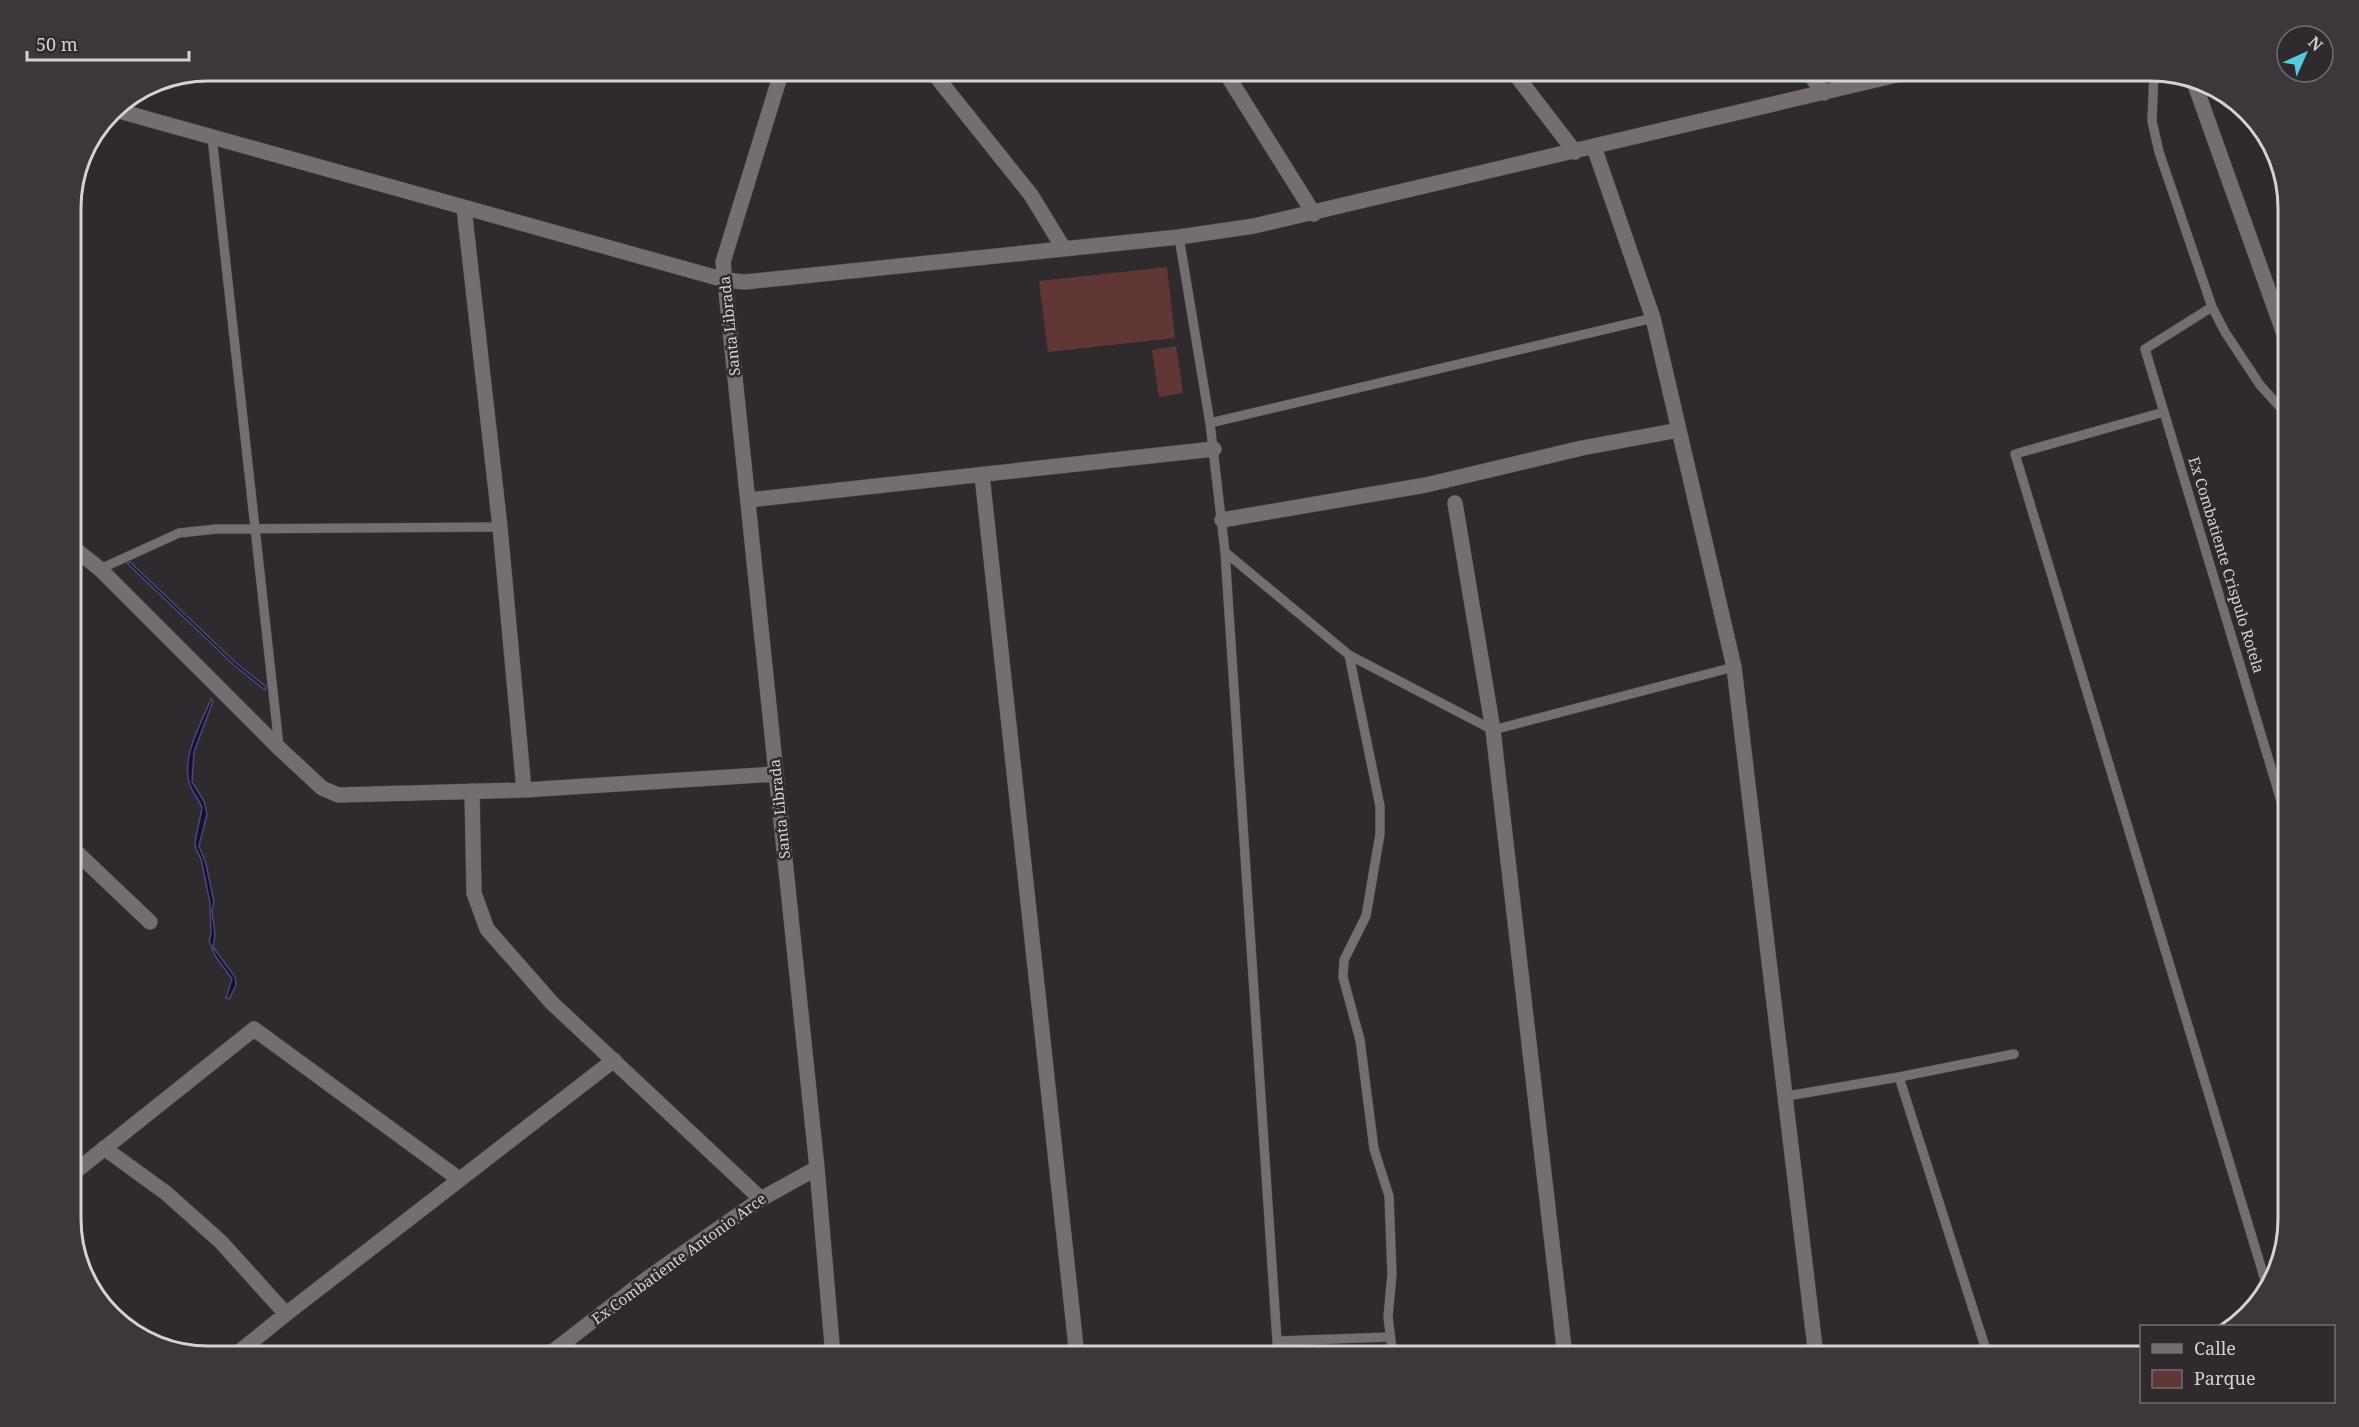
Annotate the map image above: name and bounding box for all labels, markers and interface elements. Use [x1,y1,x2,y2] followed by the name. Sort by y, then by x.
[27,24,189,62] scale bar
[2275,24,2335,84] north arrow
[2303,31,2328,56] text: N
[36,32,78,56] text: 50 m
[714,275,744,377] street label: Santa Librada
[2184,454,2269,675] street label: Ex Combatiente Crispulo Rotela
[764,758,794,860] street label: Santa Librada
[587,1188,770,1328] street label: Ex Combatiente Antonio Arce
[2140,1325,2335,1403] legend
[2194,1336,2236,1360] text: Calle
[2194,1366,2256,1390] text: Parque

